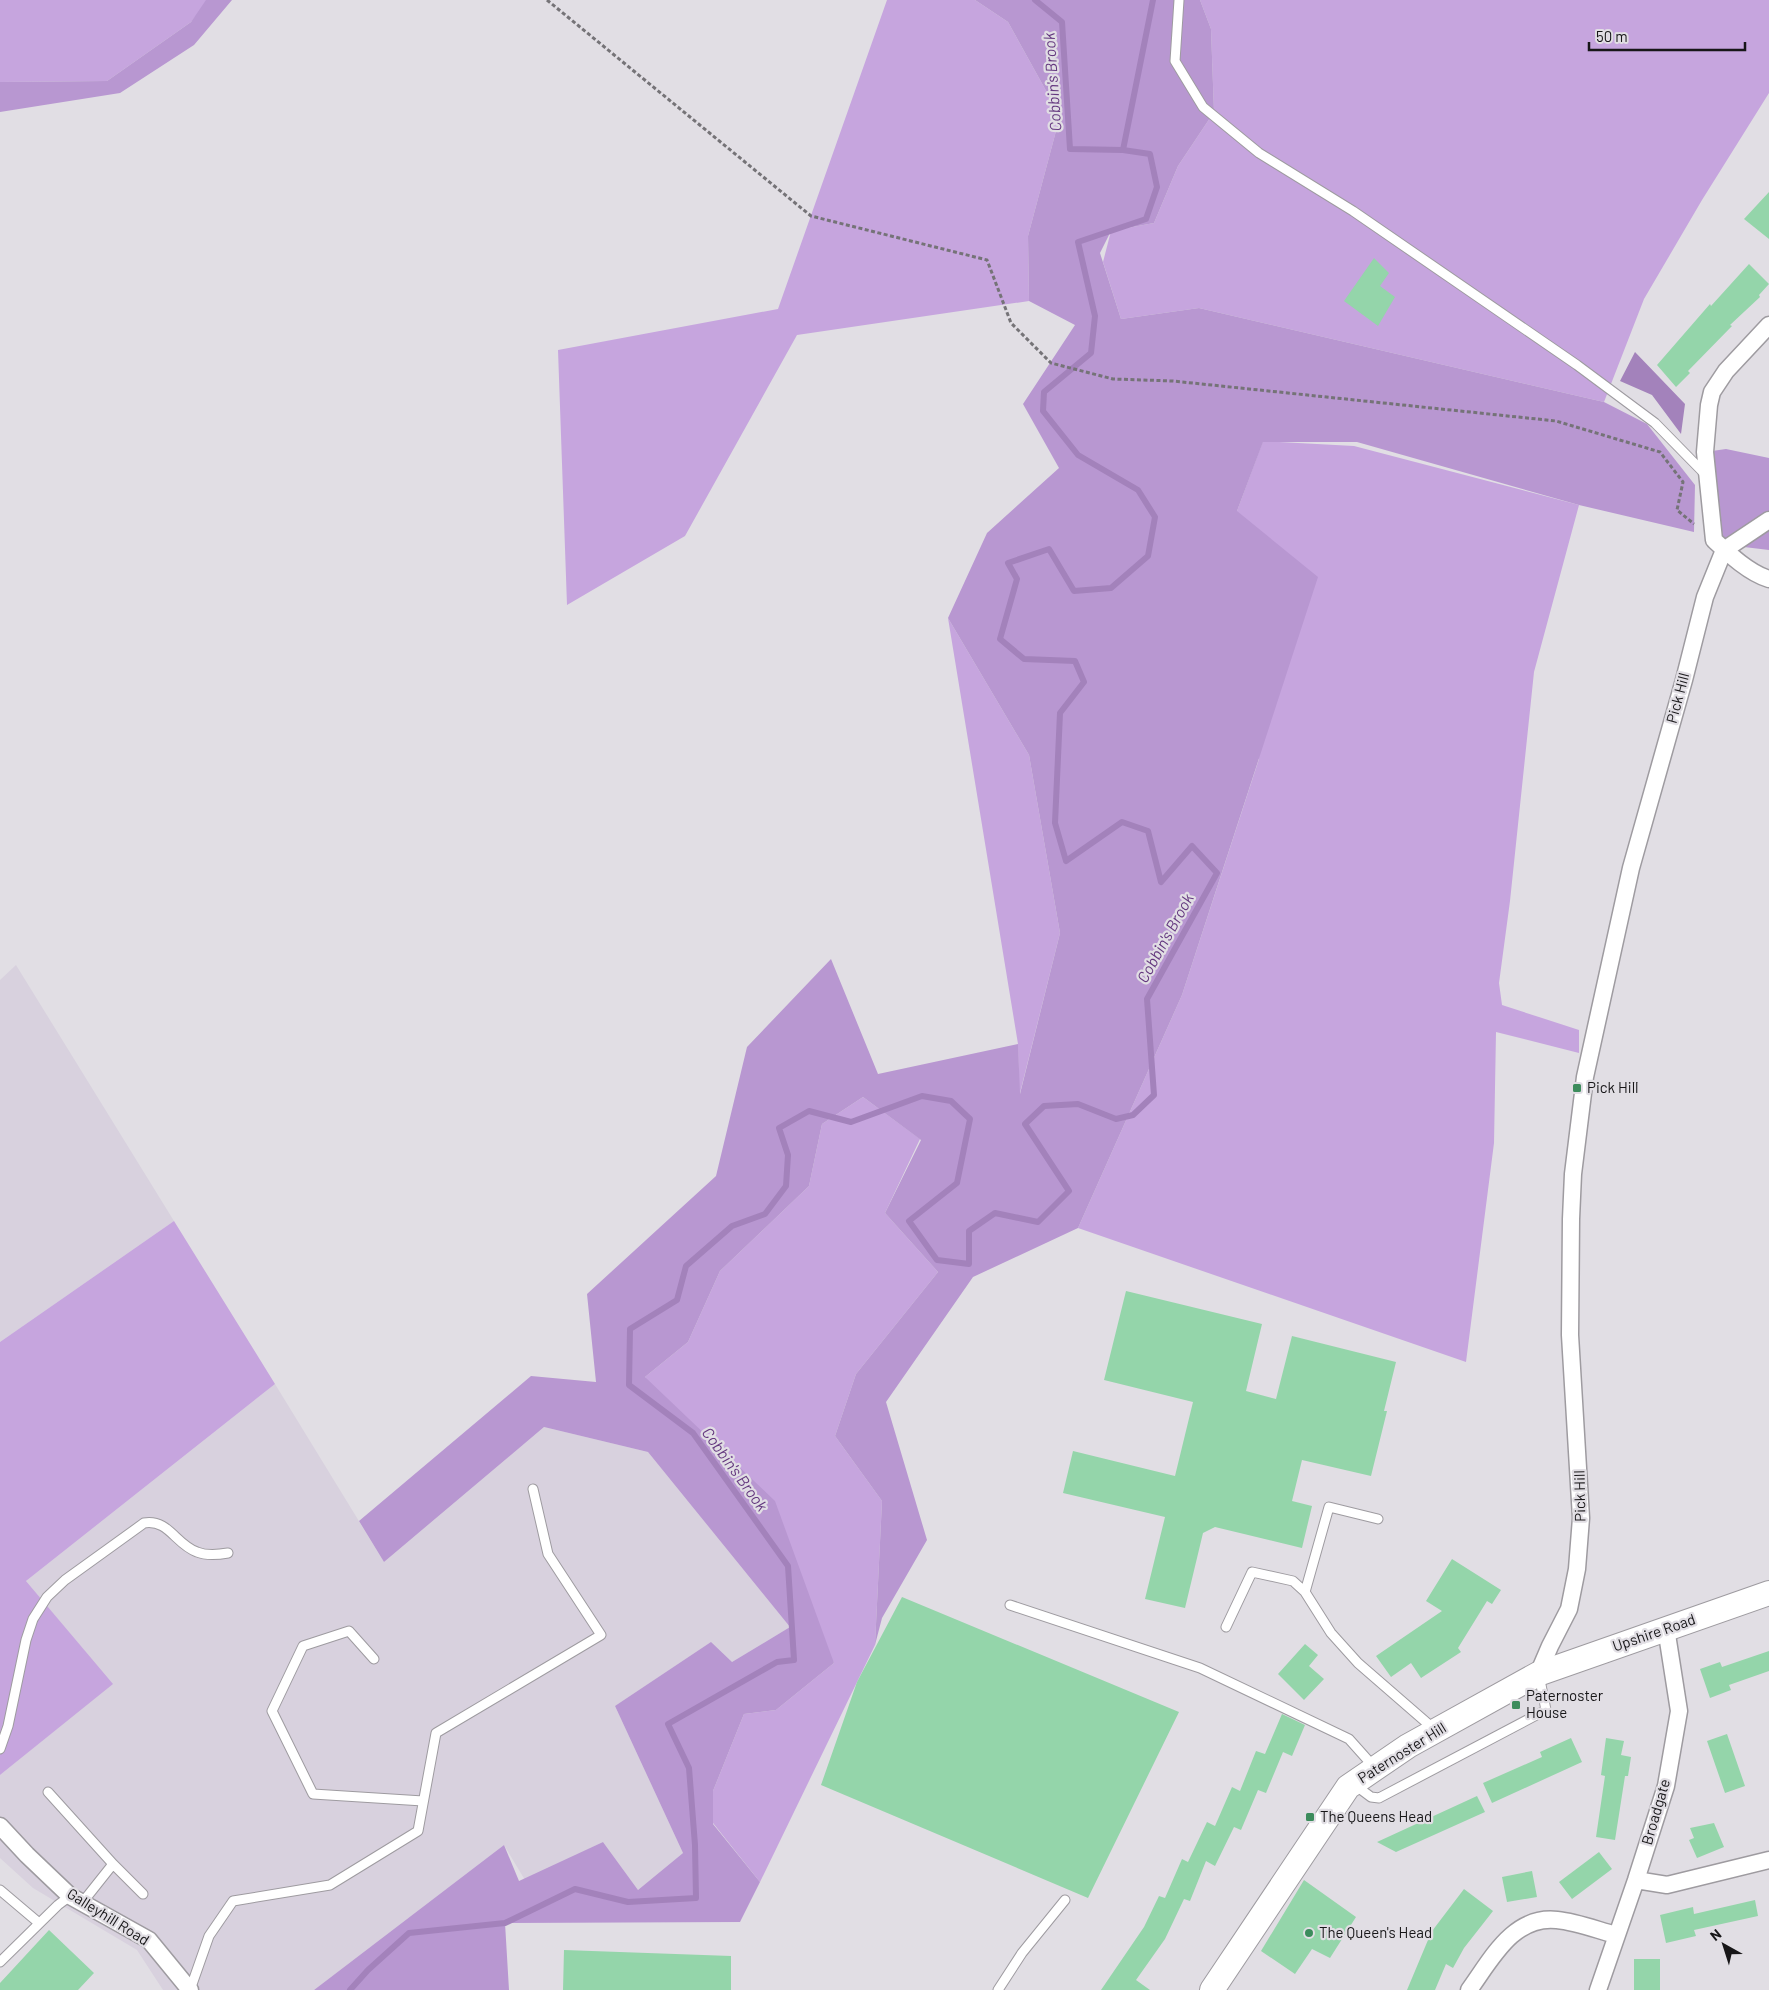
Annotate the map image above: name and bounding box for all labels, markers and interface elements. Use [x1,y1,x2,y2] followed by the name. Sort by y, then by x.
[1589,20,1745,52] scale bar
[1596,27,1628,45] text: 50 m
[1039,32,1064,132] water label: Cobbin's Brook
[1662,671,1692,725] street label: Pick Hill
[1132,890,1197,986] water label: Cobbin's Brook
[1587,1078,1639,1096] place label: Pick Hill
[1571,1082,1583,1094] marker: Pick Hill
[699,1423,772,1514] water label: Cobbin's Brook
[1570,1470,1588,1522] street label: Pick Hill
[1610,1609,1698,1655] street label: Upshire Road
[1526,1686,1604,1721] place label: Paternoster House
[1510,1699,1522,1711] marker: Paternoster House
[1354,1718,1449,1786] street label: Paternoster Hill
[1637,1777,1673,1847] street label: Broadgate
[1320,1807,1432,1825] place label: The Queens Head
[1304,1811,1316,1823] marker: The Queens Head
[64,1884,153,1949] street label: Galleyhill Road
[1699,1920,1749,1970] north arrow
[1319,1923,1432,1941] place label: The Queen's Head
[1707,1925,1724,1944] text: N
[1303,1927,1315,1939] marker: The Queen's Head

